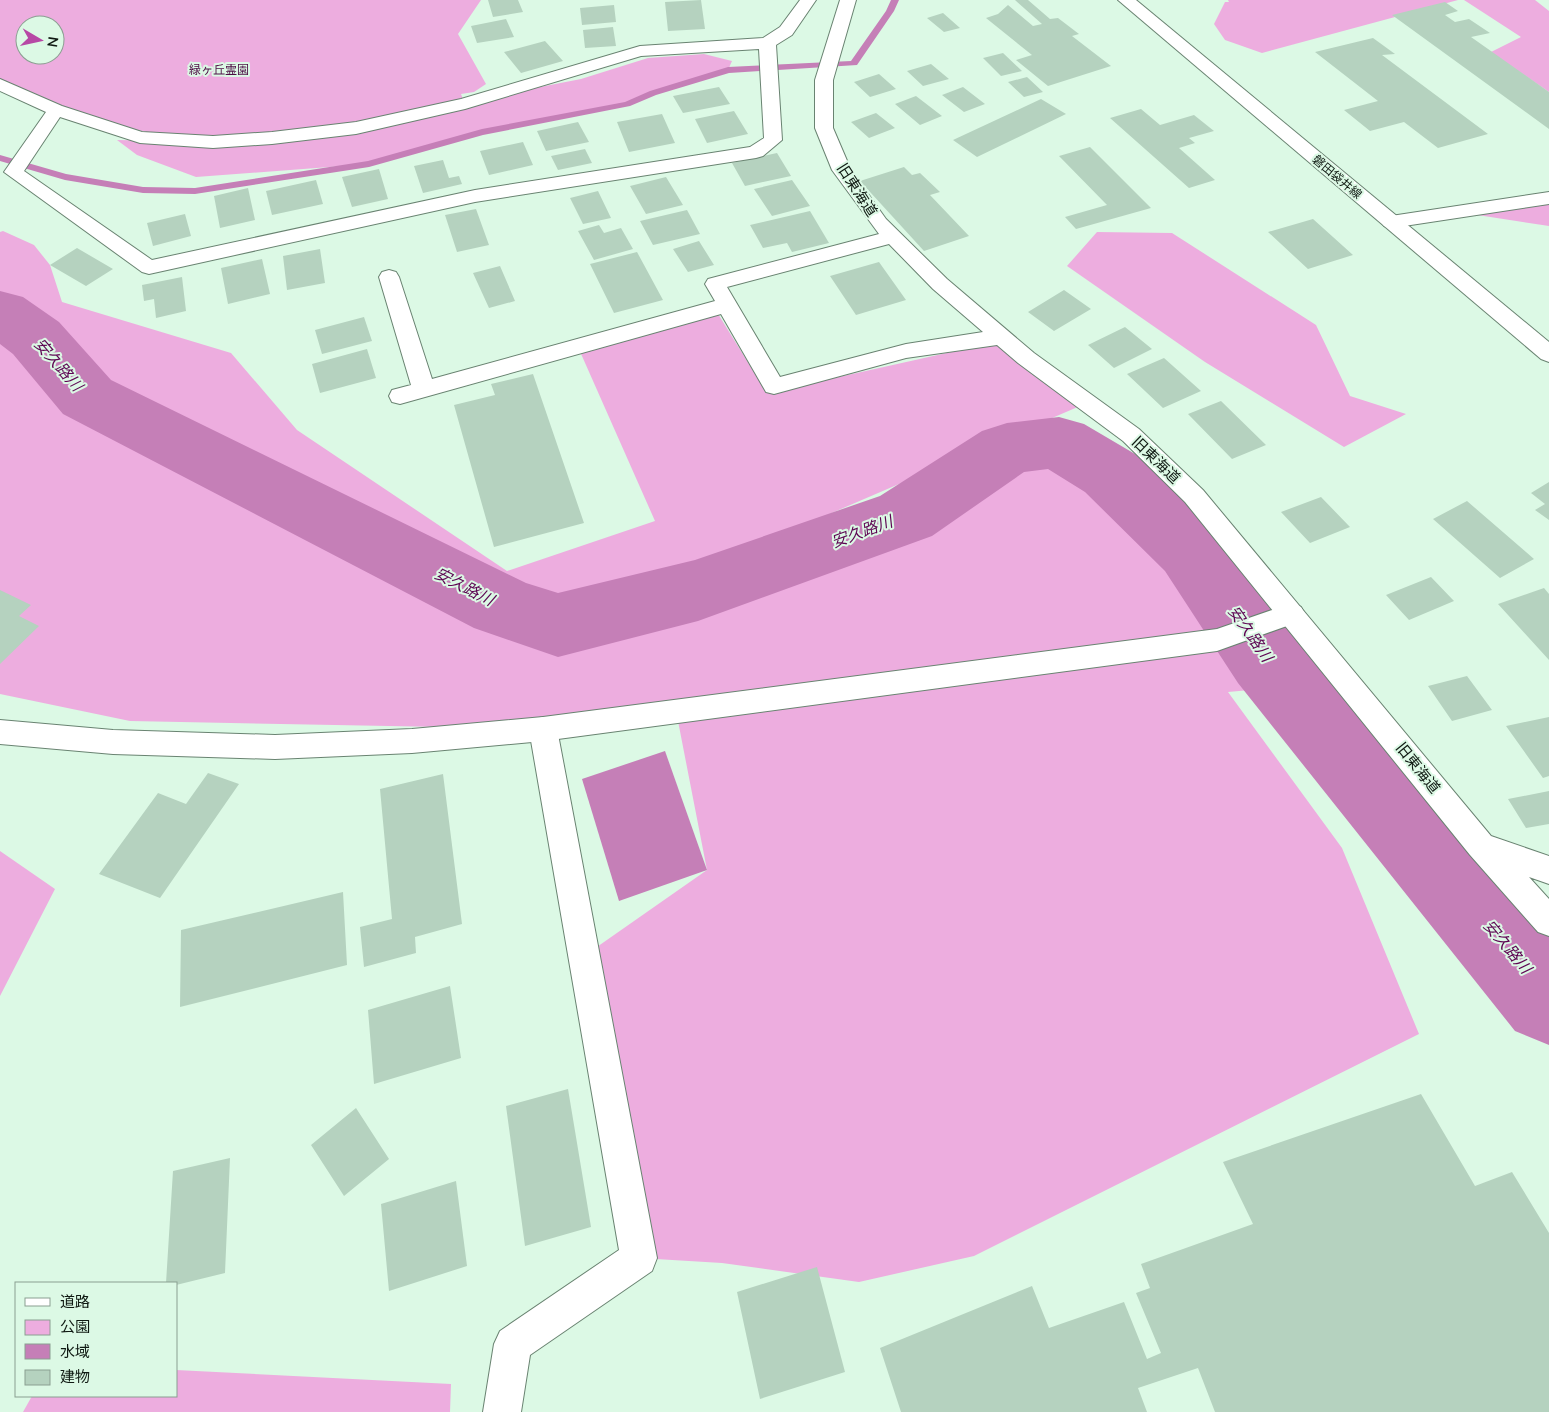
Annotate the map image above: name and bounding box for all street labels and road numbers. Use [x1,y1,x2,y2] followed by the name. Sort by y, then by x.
[1309,152,1365,202] street label: 磐田袋井線
[832,159,882,221] street label: 旧東海道
[1127,432,1185,488] street label: 旧東海道
[1391,738,1445,798] street label: 旧東海道

